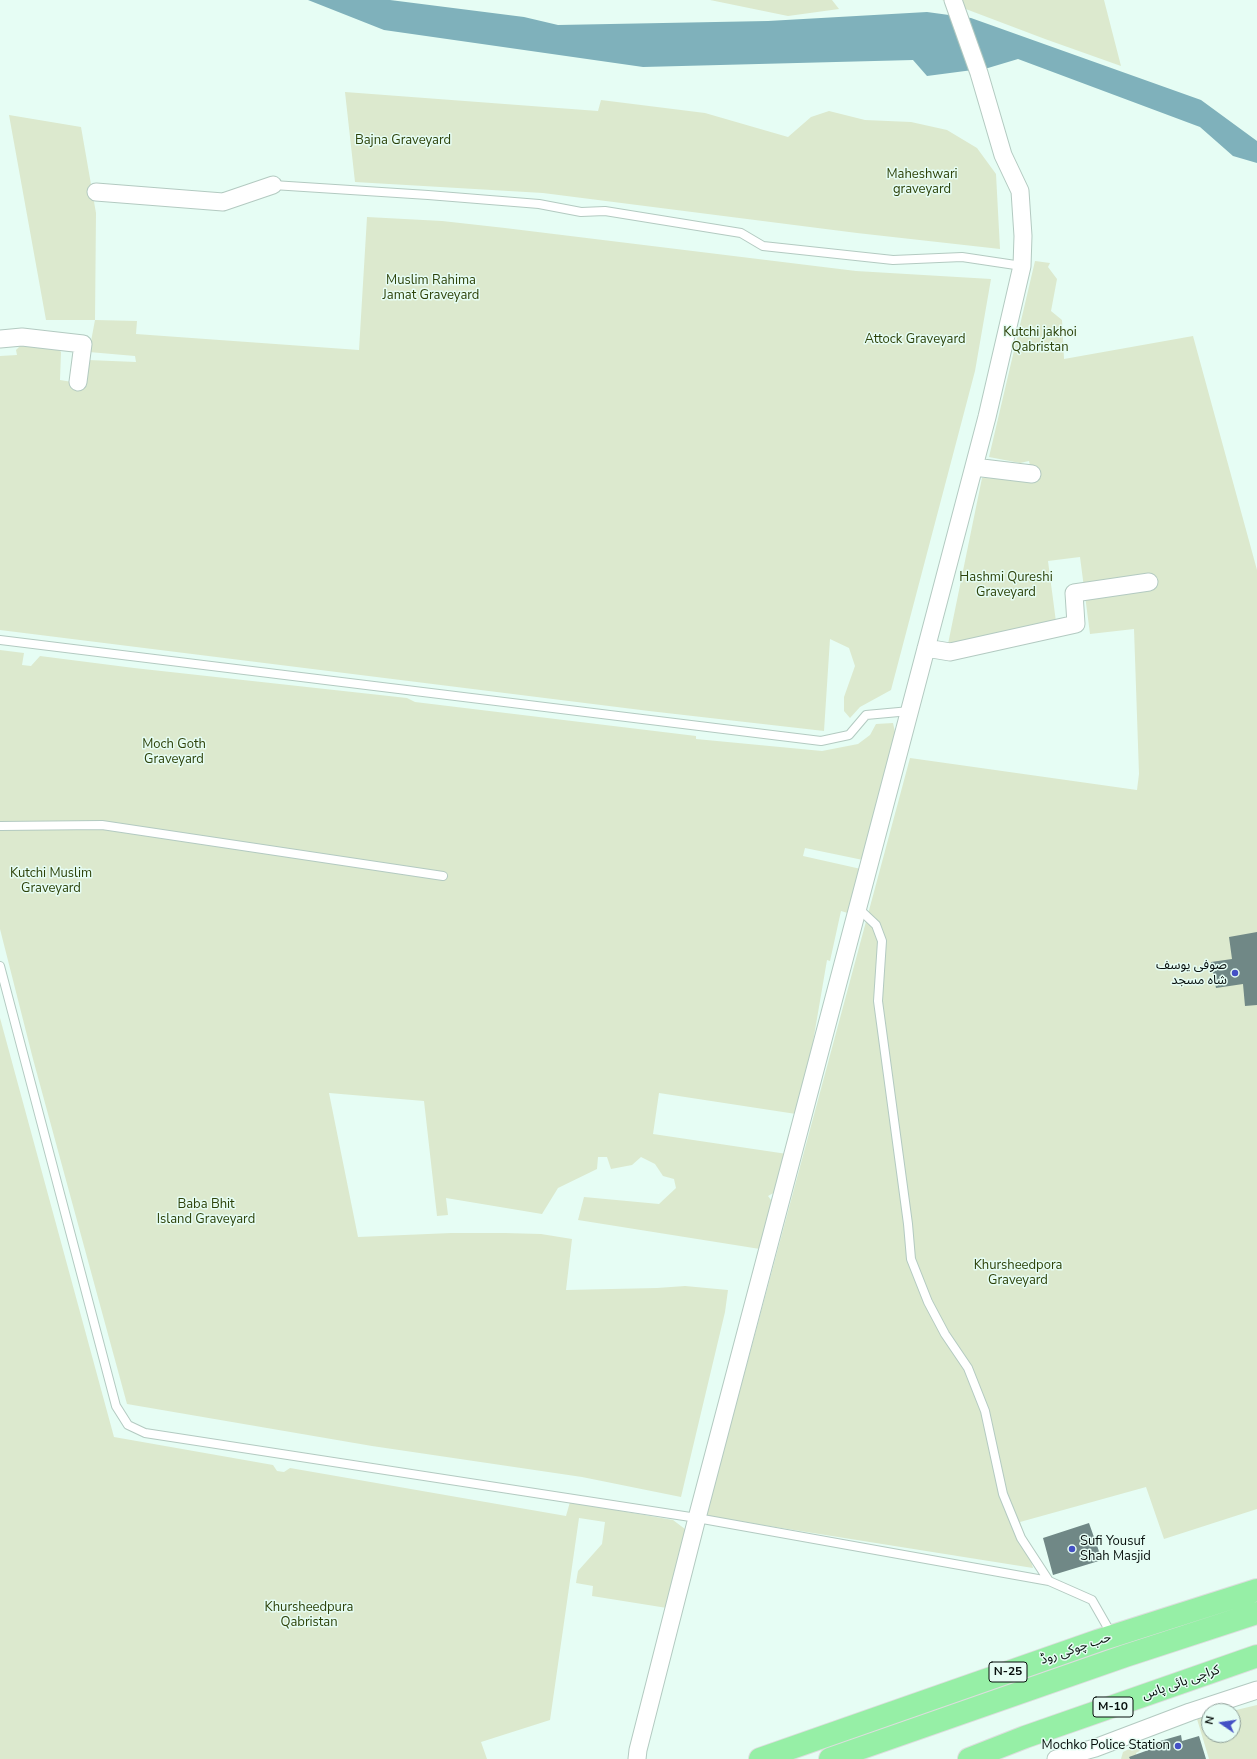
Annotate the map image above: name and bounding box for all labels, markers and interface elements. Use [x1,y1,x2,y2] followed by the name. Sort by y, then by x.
[355,133,451,149] park label: Bajna Graveyard
[886,167,958,198] park label: Maheshwari graveyard
[383,273,479,304] park label: Muslim Rahima Jamat Graveyard
[1003,325,1077,356] park label: Kutchi jakhoi Qabristan
[864,332,966,348] park label: Attock Graveyard
[959,570,1053,601] park label: Hashmi Qureshi Graveyard
[142,737,206,768] park label: Moch Goth Graveyard
[10,866,92,897] park label: Kutchi Muslim Graveyard
[1156,958,1227,989] place label: صوفی یوسف شاہ مسجد
[1230,968,1240,978] marker: صوفی یوسف شاہ مسجد
[157,1197,255,1228] park label: Baba Bhit Island Graveyard
[974,1258,1062,1289] park label: Khursheedpora Graveyard
[1080,1534,1151,1565] place label: Sufi Yousuf Shah Masjid
[1067,1544,1077,1554] marker: Sufi Yousuf Shah Masjid
[265,1600,353,1631] park label: Khursheedpura Qabristan
[1038,1630,1114,1668] street label: حب چوکی روڈ
[989,1662,1027,1682] road number: N-25
[1140,1662,1222,1704] street label: کراچی بائی پاس
[1093,1697,1133,1717] road number: M-10
[1201,1703,1241,1743] north arrow
[1202,1715,1218,1726] text: N
[1042,1738,1170,1754] place label: Mochko Police Station
[1173,1741,1183,1751] marker: Mochko Police Station

